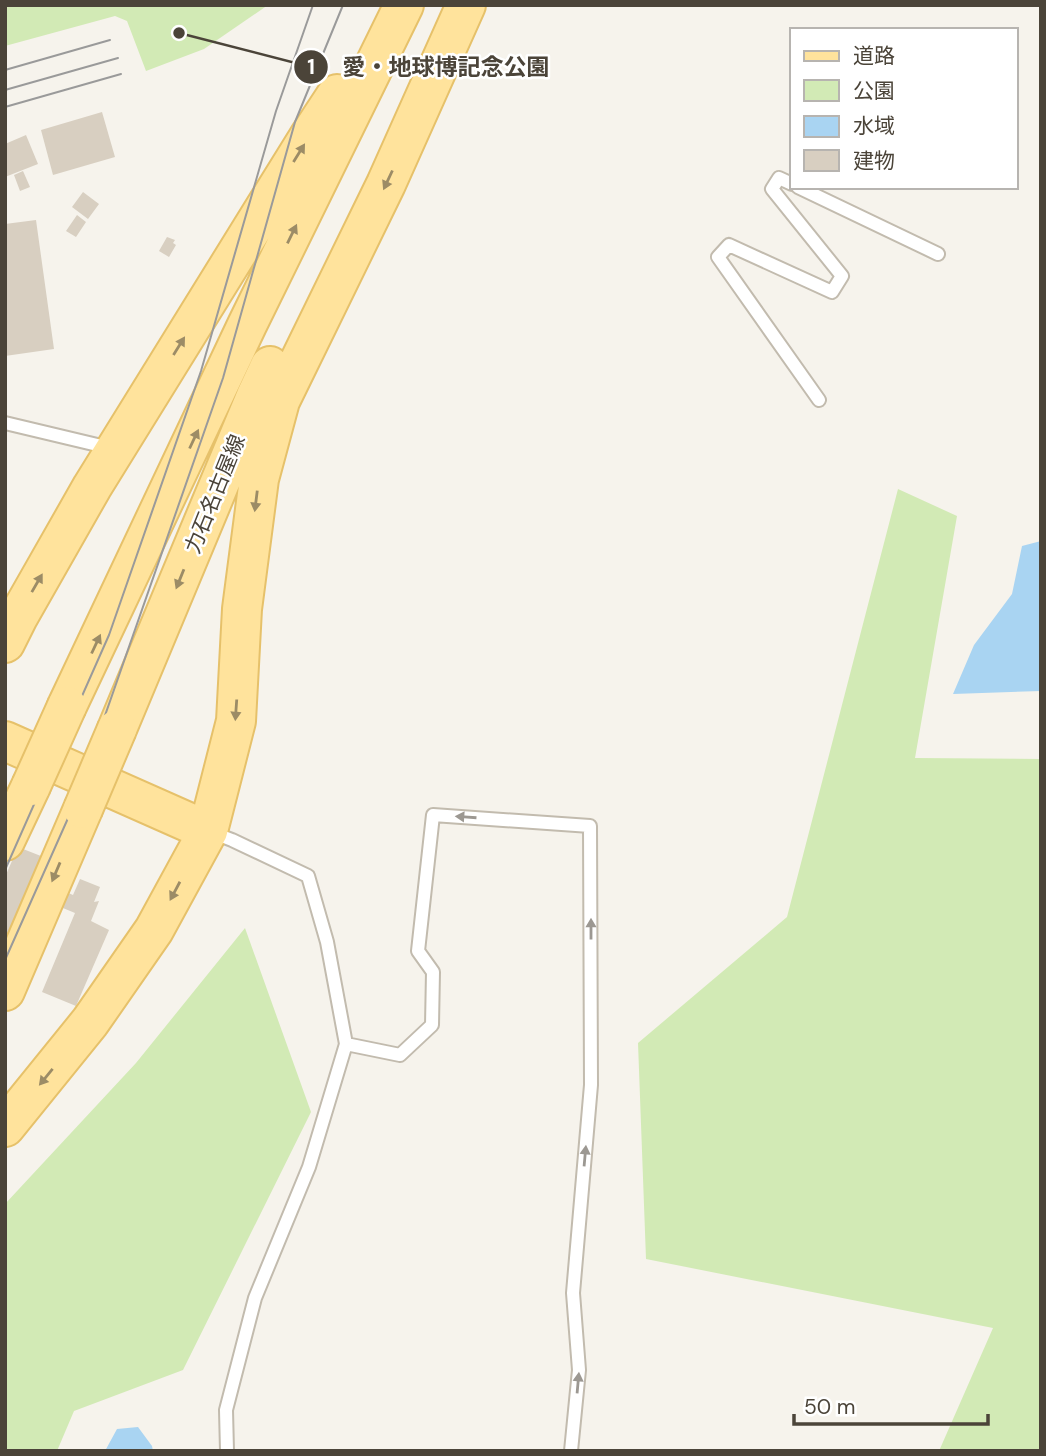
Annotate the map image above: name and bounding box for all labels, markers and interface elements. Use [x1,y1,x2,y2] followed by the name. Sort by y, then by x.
[790,28,1018,189] legend
[853,42,895,70] text: 道路
[293,45,563,89] callout: 愛・地球博記念公園
[343,52,550,82] text: 愛・地球博記念公園
[307,53,315,81] text: 1
[853,77,895,105] text: 公園
[853,112,895,140] text: 水域
[293,143,306,162] one-way arrow
[853,147,895,175] text: 建物
[382,169,393,190] one-way arrow
[286,224,297,244] one-way arrow
[173,336,186,355] one-way arrow
[188,429,199,449] one-way arrow
[178,430,252,558] street label: 力石名古屋線
[251,491,262,513] one-way arrow
[175,568,186,589] one-way arrow
[31,573,43,593] one-way arrow
[91,634,102,655] one-way arrow
[230,700,241,722] one-way arrow
[455,811,477,822] one-way arrow
[50,861,61,882] one-way arrow
[170,881,181,901] one-way arrow
[585,918,597,940] one-way arrow
[38,1068,53,1086] one-way arrow
[580,1145,591,1167] one-way arrow
[573,1372,584,1394] one-way arrow
[794,1382,988,1426] scale bar
[804,1393,855,1421] text: 50 m

